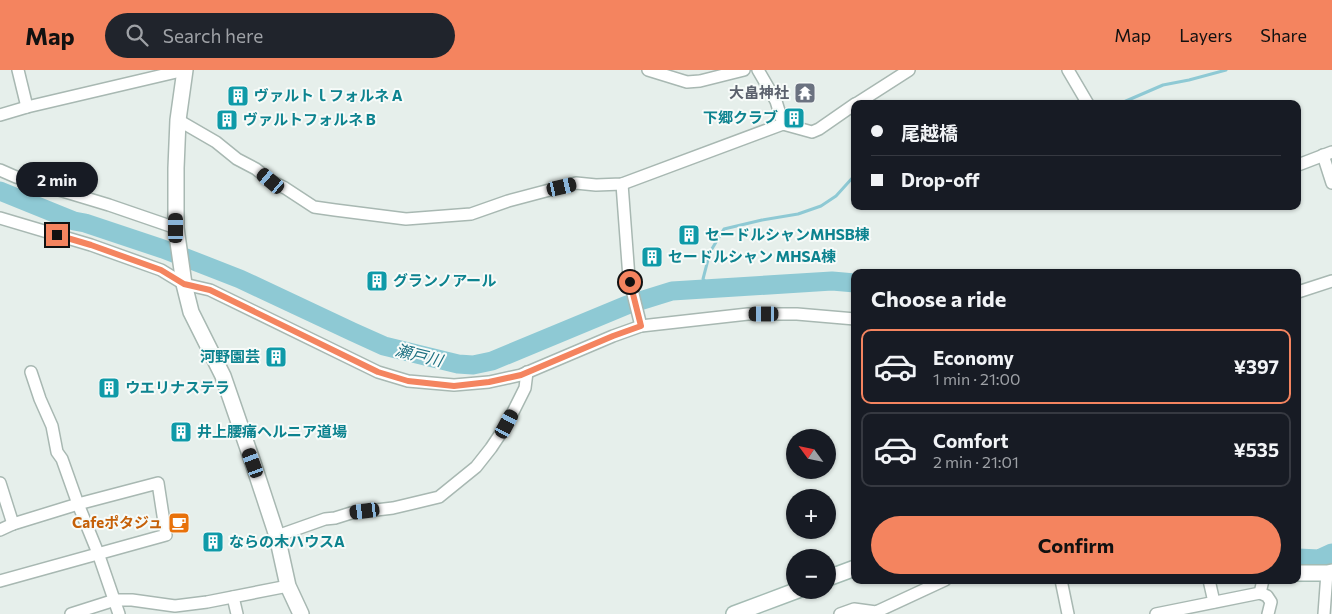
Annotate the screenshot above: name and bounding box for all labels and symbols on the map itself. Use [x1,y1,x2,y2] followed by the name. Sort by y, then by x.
[793,81,817,105] temple icon: 大畠神社
[729,83,789,101] place label: 大畠神社
[226,84,250,108] building icon: ヴァルトｌフォルネ A
[254,86,403,104] place label: ヴァルトｌフォルネ A
[782,106,806,130] building icon: 下郷クラブ
[215,108,239,132] building icon: ヴァルトフォルネ B
[703,108,778,126] place label: 下郷クラブ
[243,110,376,128] place label: ヴァルトフォルネ B
[16,162,98,198] callout: 2 min
[254,166,287,196] car
[545,176,578,198] car
[168,213,183,243] car
[677,223,701,247] building icon: セードルシャンMHSB棟
[46,224,68,246] route end
[705,225,870,243] place label: セードルシャンMHSB棟
[640,245,664,269] building icon: セードルシャン MHSA棟
[668,247,836,265] place label: セードルシャン MHSA棟
[365,269,389,293] building icon: グランノアール
[393,271,496,289] place label: グランノアール
[619,271,641,293] route start
[749,307,779,322] car
[394,339,447,370] water label: 瀬戸川
[264,345,288,369] building icon: 河野園芸
[200,347,260,365] place label: 河野園芸
[97,376,121,400] building icon: ウエリナステラ
[125,378,230,396] place label: ウエリナステラ
[493,407,520,441] car
[169,420,193,444] building icon: 井上腰痛ヘルニア道場
[197,422,347,440] place label: 井上腰痛ヘルニア道場
[786,429,836,479] north arrow
[240,446,265,480] car
[349,502,380,520] car
[167,511,191,535] cafe icon: Cafeポタジュ
[72,513,163,531] place label: Cafeポタジュ
[201,530,225,554] building icon: ならの木ハウスA
[229,532,345,550] place label: ならの木ハウスA

